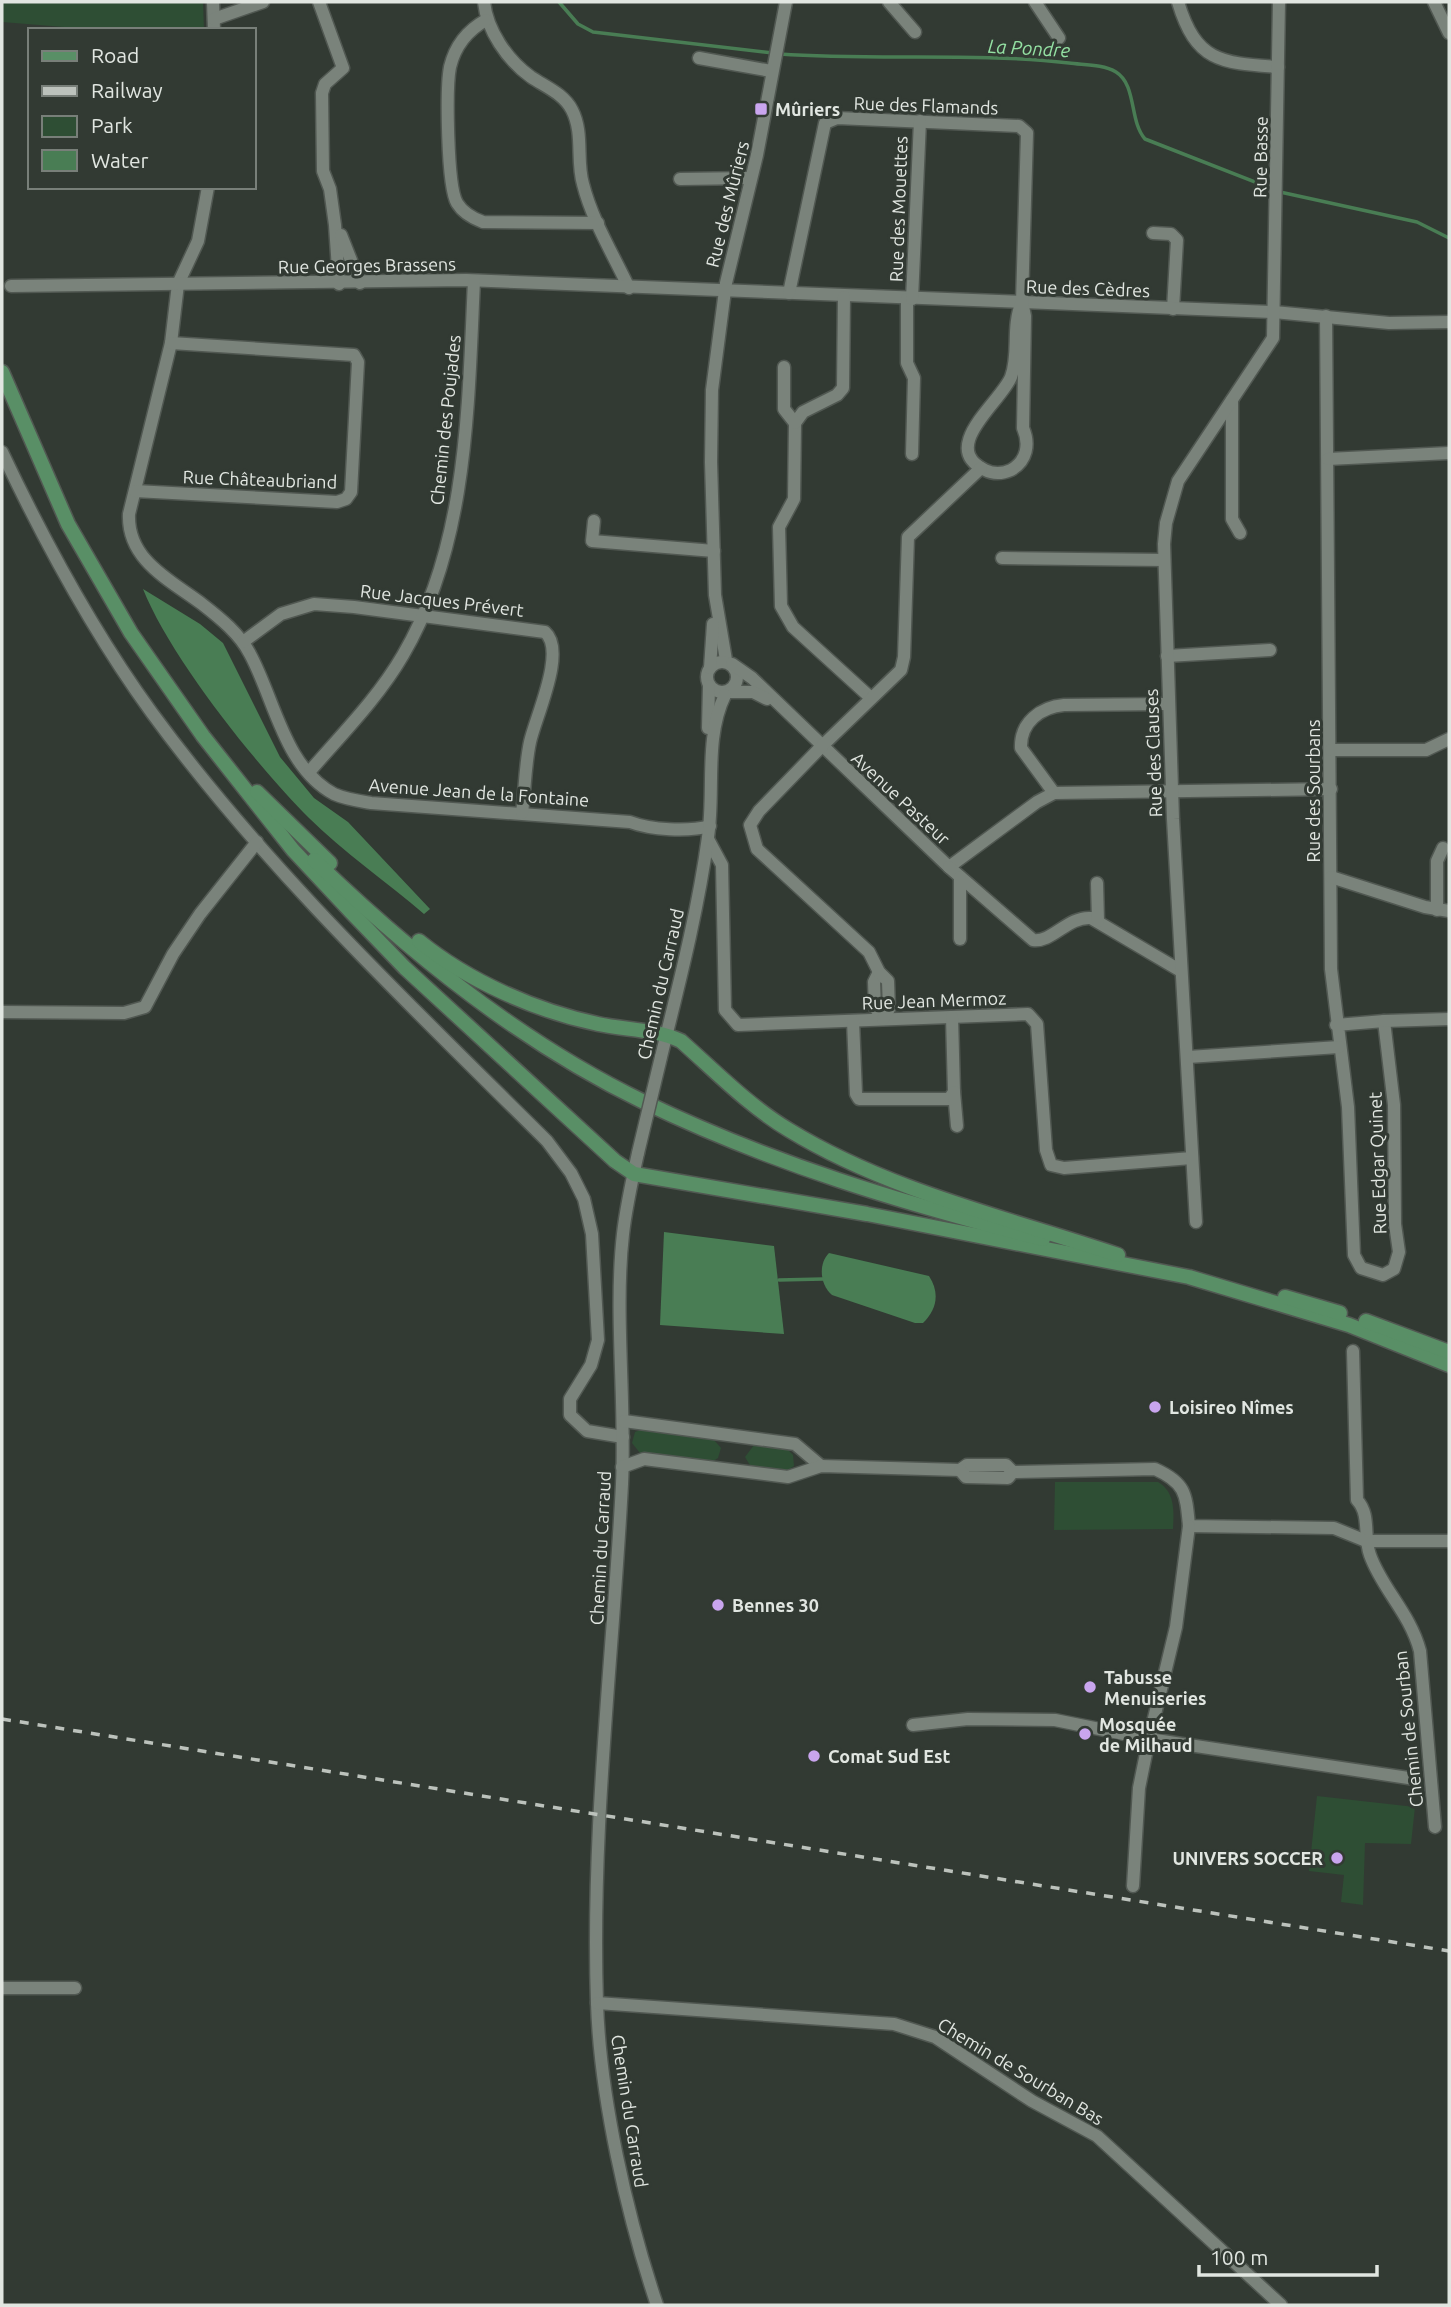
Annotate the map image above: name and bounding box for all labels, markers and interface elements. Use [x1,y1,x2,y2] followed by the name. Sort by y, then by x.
[28,28,256,189] legend
[987,35,1071,61] water label: La Pondre
[91,43,139,67] text: Road
[91,78,163,102] text: Railway
[853,92,999,118] street label: Rue des Flamands
[775,99,840,119] place label: Mûriers
[753,101,769,117] marker: Mûriers
[91,113,133,137] text: Park
[1249,116,1271,198] street label: Rue Basse
[885,135,911,282] street label: Rue des Mouettes
[702,139,752,269] street label: Rue des Mûriers
[91,148,149,172] text: Water
[278,253,456,277] street label: Rue Georges Brassens
[1026,276,1150,300] street label: Rue des Cèdres
[426,334,464,506] street label: Chemin des Poujades
[182,466,338,492] street label: Rue Châteaubriand
[359,580,525,620] street label: Rue Jacques Prévert
[1141,688,1165,818] street label: Rue des Clauses
[1303,719,1323,862] street label: Rue des Sourbans
[848,748,954,849] street label: Avenue Pasteur
[368,774,590,810] street label: Avenue Jean de la Fontaine
[633,906,687,1062] street label: Chemin du Carraud
[861,987,1007,1013] street label: Rue Jean Mermoz
[1365,1091,1390,1235] street label: Rue Edgar Quinet
[1169,1397,1294,1417] place label: Loisireo Nîmes
[1147,1399,1163,1415] marker: Loisireo Nîmes
[586,1470,614,1626] street label: Chemin du Carraud
[732,1595,819,1615] place label: Bennes 30
[710,1597,726,1613] marker: Bennes 30
[1390,1650,1426,1808] street label: Chemin de Sourban
[1104,1667,1207,1708] place label: Tabusse Menuiseries
[1082,1679,1098,1695] marker: Tabusse Menuiseries
[1099,1714,1193,1755] place label: Mosquée de Milhaud
[1077,1726,1093,1742] marker: Mosquée de Milhaud
[828,1746,950,1766] place label: Comat Sud Est
[806,1748,822,1764] marker: Comat Sud Est
[1172,1848,1323,1868] place label: UNIVERS SOCCER
[1329,1850,1345,1866] marker: UNIVERS SOCCER
[934,2014,1108,2129] street label: Chemin de Sourban Bas
[608,2033,652,2189] street label: Chemin du Carraud
[1199,2234,1378,2278] scale bar
[1210,2245,1268,2269] text: 100 m

